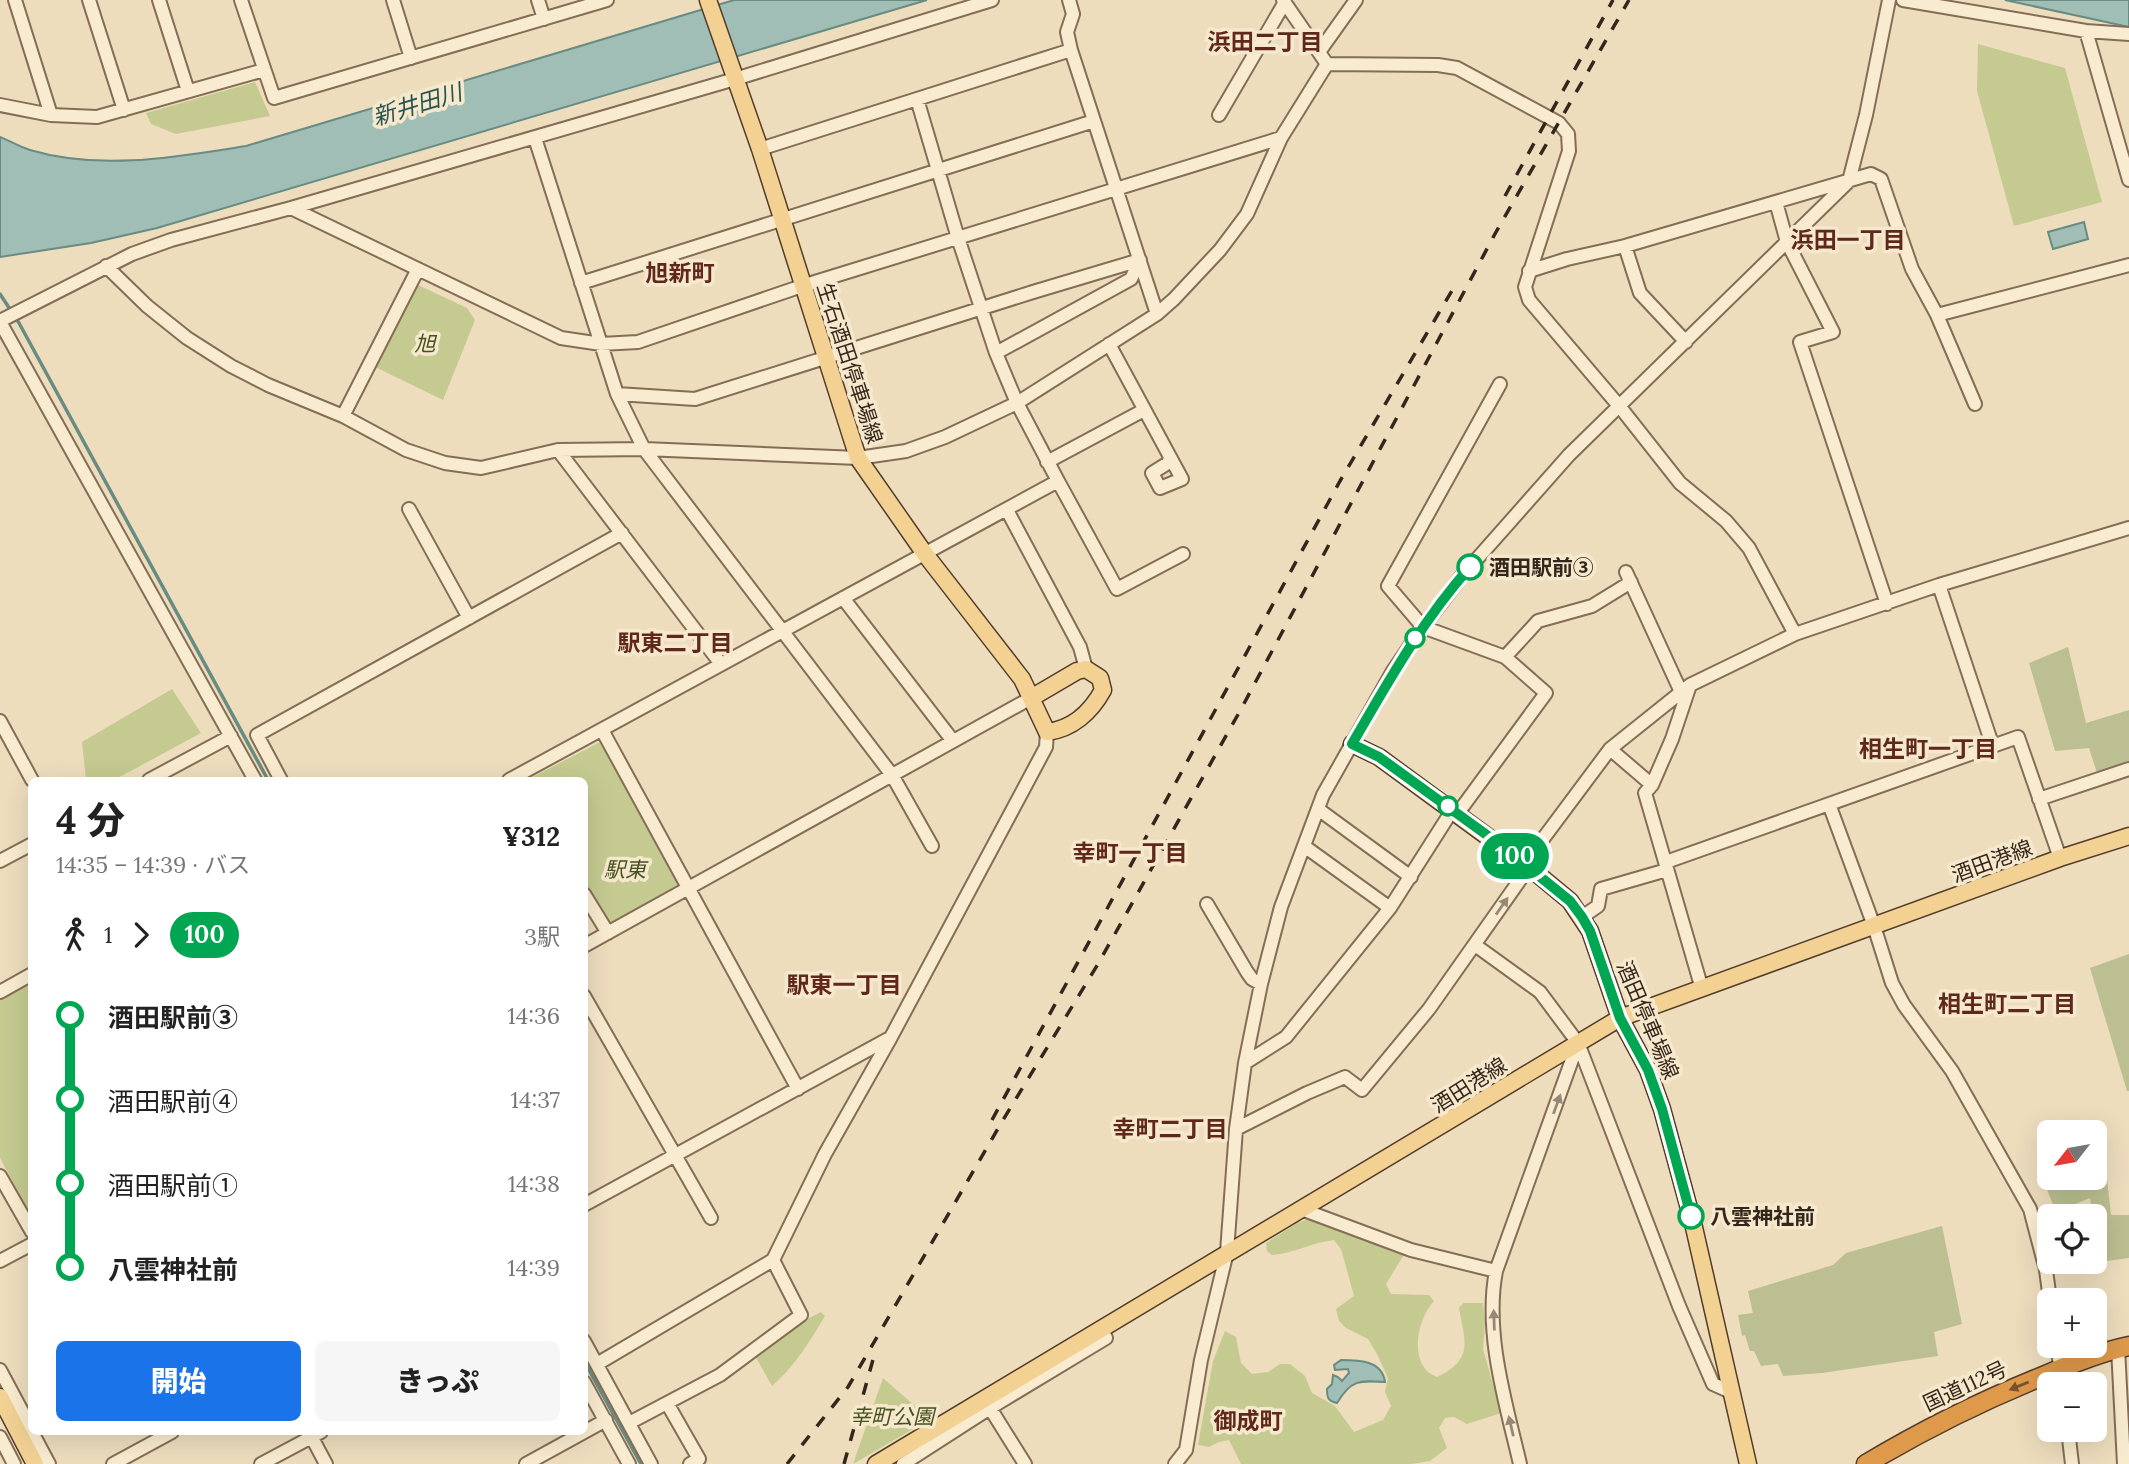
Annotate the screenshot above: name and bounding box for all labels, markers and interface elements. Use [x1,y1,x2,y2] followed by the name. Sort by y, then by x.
[1208,27,1323,56] district label: 浜田二丁目
[369,76,468,131] water label: 新井田川
[1791,225,1906,254] district label: 浜田一丁目
[646,258,715,287] district label: 旭新町
[811,279,889,447] street label: 生石酒田停車場線
[415,330,438,357] park label: 旭
[1457,554,1483,580] marker: 酒田駅前③
[1489,554,1594,581] place label: 酒田駅前③
[618,628,733,657] district label: 駅東二丁目
[1405,628,1425,648] unlabelled marker
[1859,734,1997,763] district label: 相生町一丁目
[56,796,125,844] text: 4 分
[1438,796,1458,816] unlabelled marker
[502,820,560,853] text: ¥312
[1475,833,1555,879] line badge: 100
[1948,834,2036,888] street label: 酒田港線
[1073,838,1188,867] district label: 幸町一丁目
[1495,840,1535,871] text: 100
[56,850,250,879] text: 14:35 – 14:39 · バス
[604,856,649,883] park label: 駅東
[1495,897,1509,915] one-way arrow
[56,916,94,954] icon: walk
[122,916,160,954] icon: forward
[184,919,225,950] text: 100
[104,920,112,949] text: 1
[524,922,560,951] text: 3駅
[1611,957,1685,1083] street label: 酒田停車場線
[787,970,902,999] district label: 駅東一丁目
[1938,989,2076,1018] district label: 相生町二丁目
[108,1001,238,1034] text: 酒田駅前③
[507,1001,560,1030] text: 14:36
[1426,1051,1512,1119] street label: 酒田港線
[108,1085,238,1118] text: 酒田駅前④
[511,1085,560,1114] text: 14:37
[1552,1093,1563,1114] one-way arrow
[1113,1114,1228,1143] district label: 幸町二丁目
[2037,1120,2107,1190] north arrow
[2037,1120,2107,1442] map controls
[108,1169,238,1202] text: 酒田駅前①
[508,1169,560,1198] text: 14:38
[1678,1203,1704,1229] marker: 八雲神社前
[1710,1203,1815,1230] place label: 八雲神社前
[2037,1204,2107,1274] button: locate
[108,1253,238,1286] text: 八雲神社前
[507,1253,560,1282] text: 14:39
[2037,1288,2107,1358] button: +
[1489,1309,1500,1331] one-way arrow
[56,1341,301,1421] button: 開始
[315,1341,560,1421] button: きっぷ
[1919,1355,2011,1417] street label: 国道112号
[2037,1372,2107,1442] button: −
[2008,1380,2029,1391] one-way arrow
[850,1403,937,1430] park label: 幸町公園
[1214,1406,1283,1435] district label: 御成町
[1506,1415,1517,1437] one-way arrow

